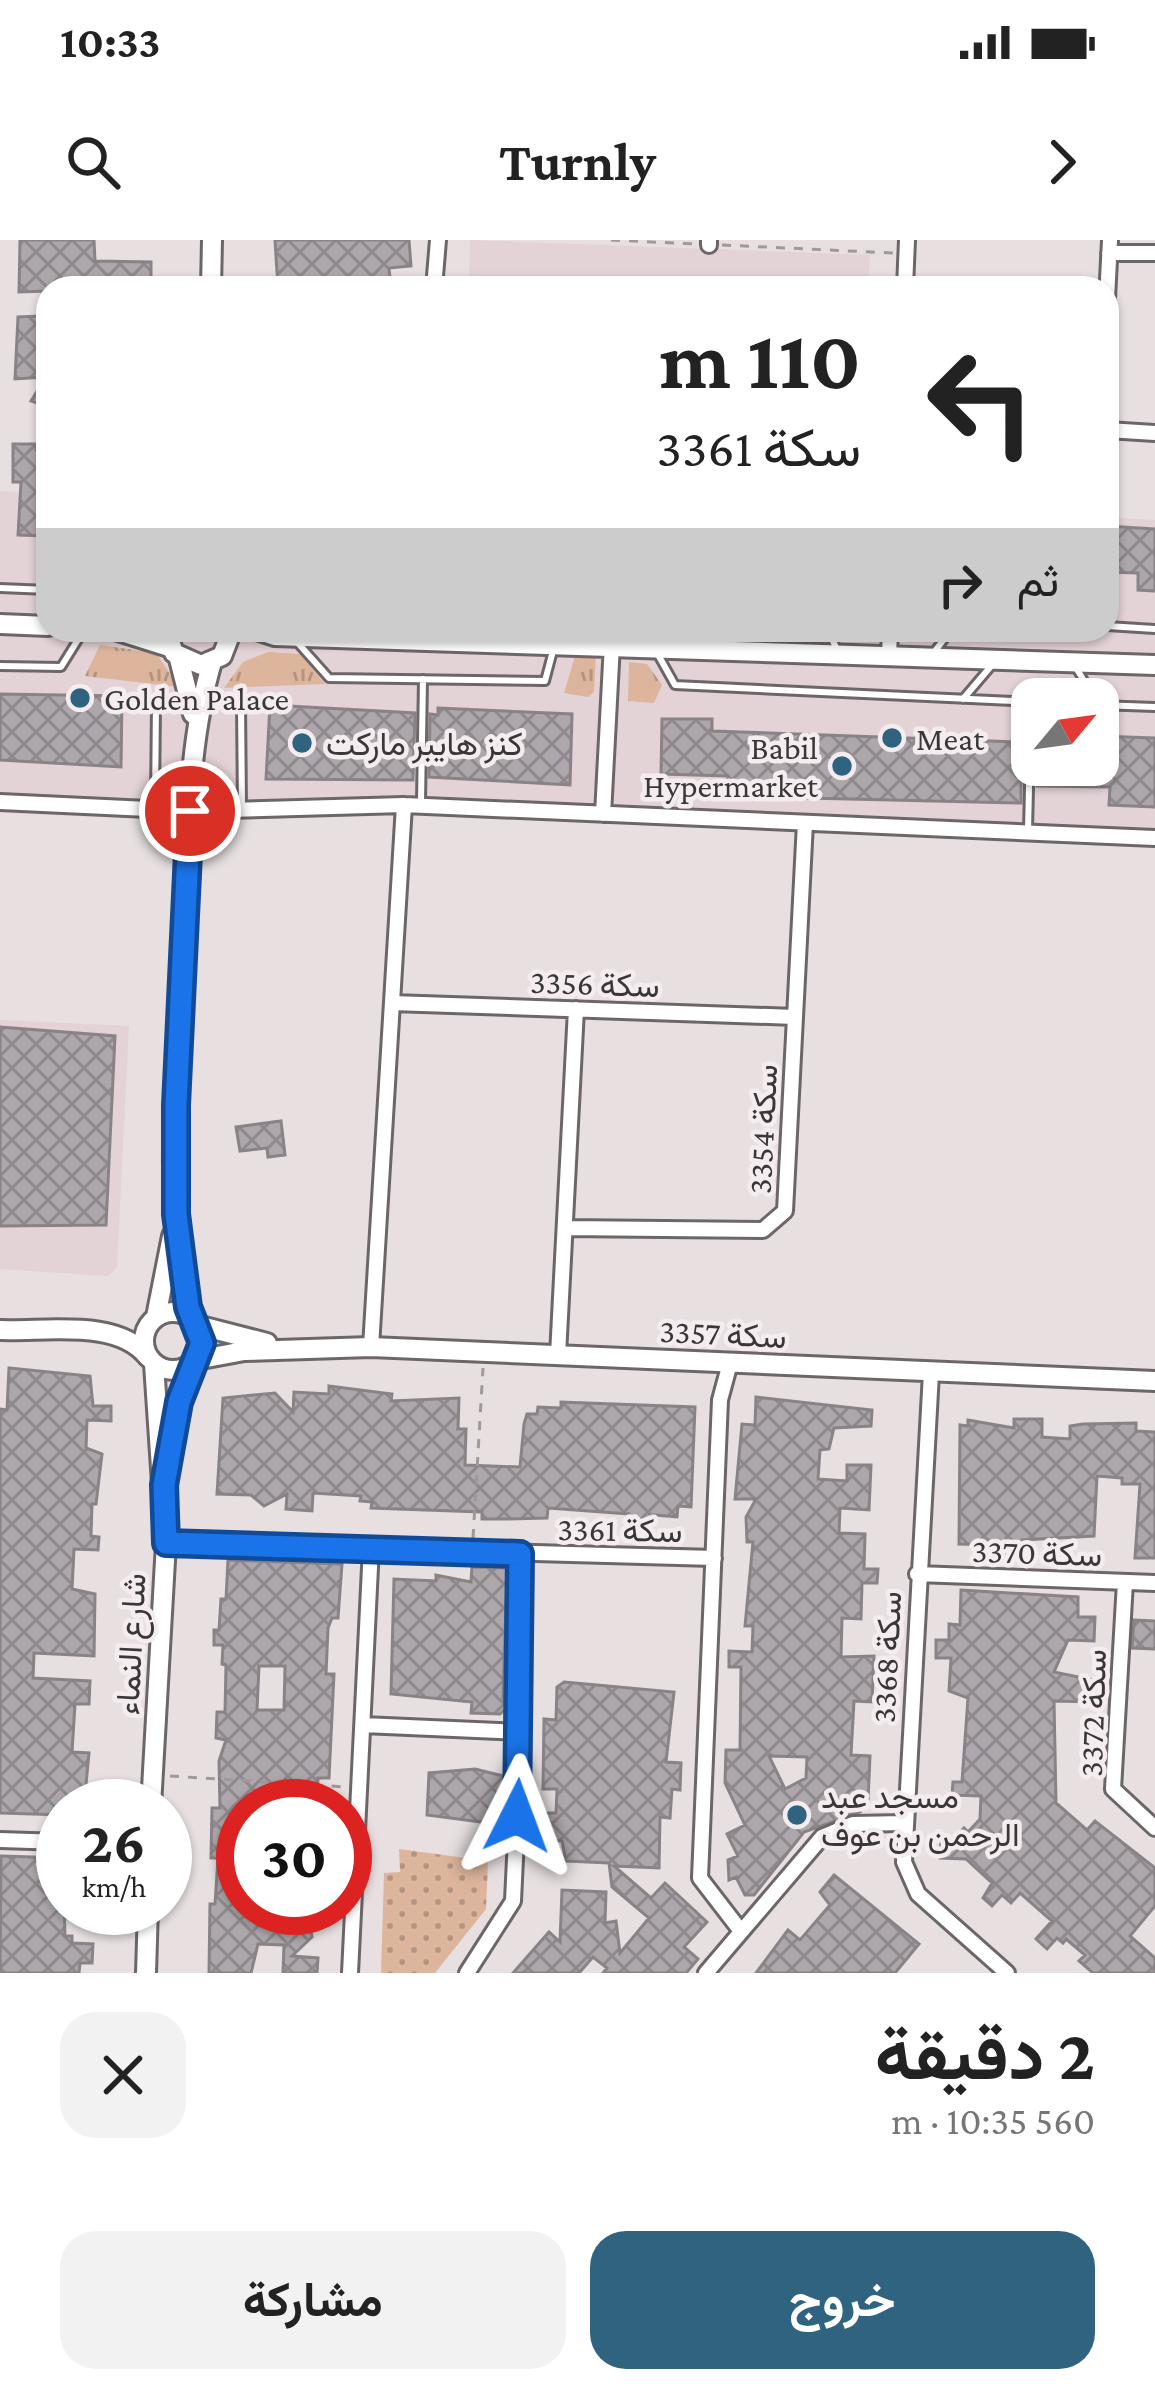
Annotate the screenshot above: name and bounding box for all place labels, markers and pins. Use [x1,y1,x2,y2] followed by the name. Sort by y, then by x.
[104,680,289,717] place label: Golden Palace
[67,685,93,711] marker: Golden Palace
[916,720,985,757] place label: Meat
[326,725,523,764] place label: كنز هايبر ماركت
[879,725,905,751] marker: Meat
[643,729,819,804] place label: Babil Hypermarket
[289,730,315,756] marker: كنز هايبر ماركت
[829,753,855,779] marker: Babil Hypermarket
[139,760,241,862] pin
[821,1778,1020,1855] place label: مسجد عبد الرحمن بن عوف
[784,1802,810,1828] marker: مسجد عبد الرحمن بن عوف

